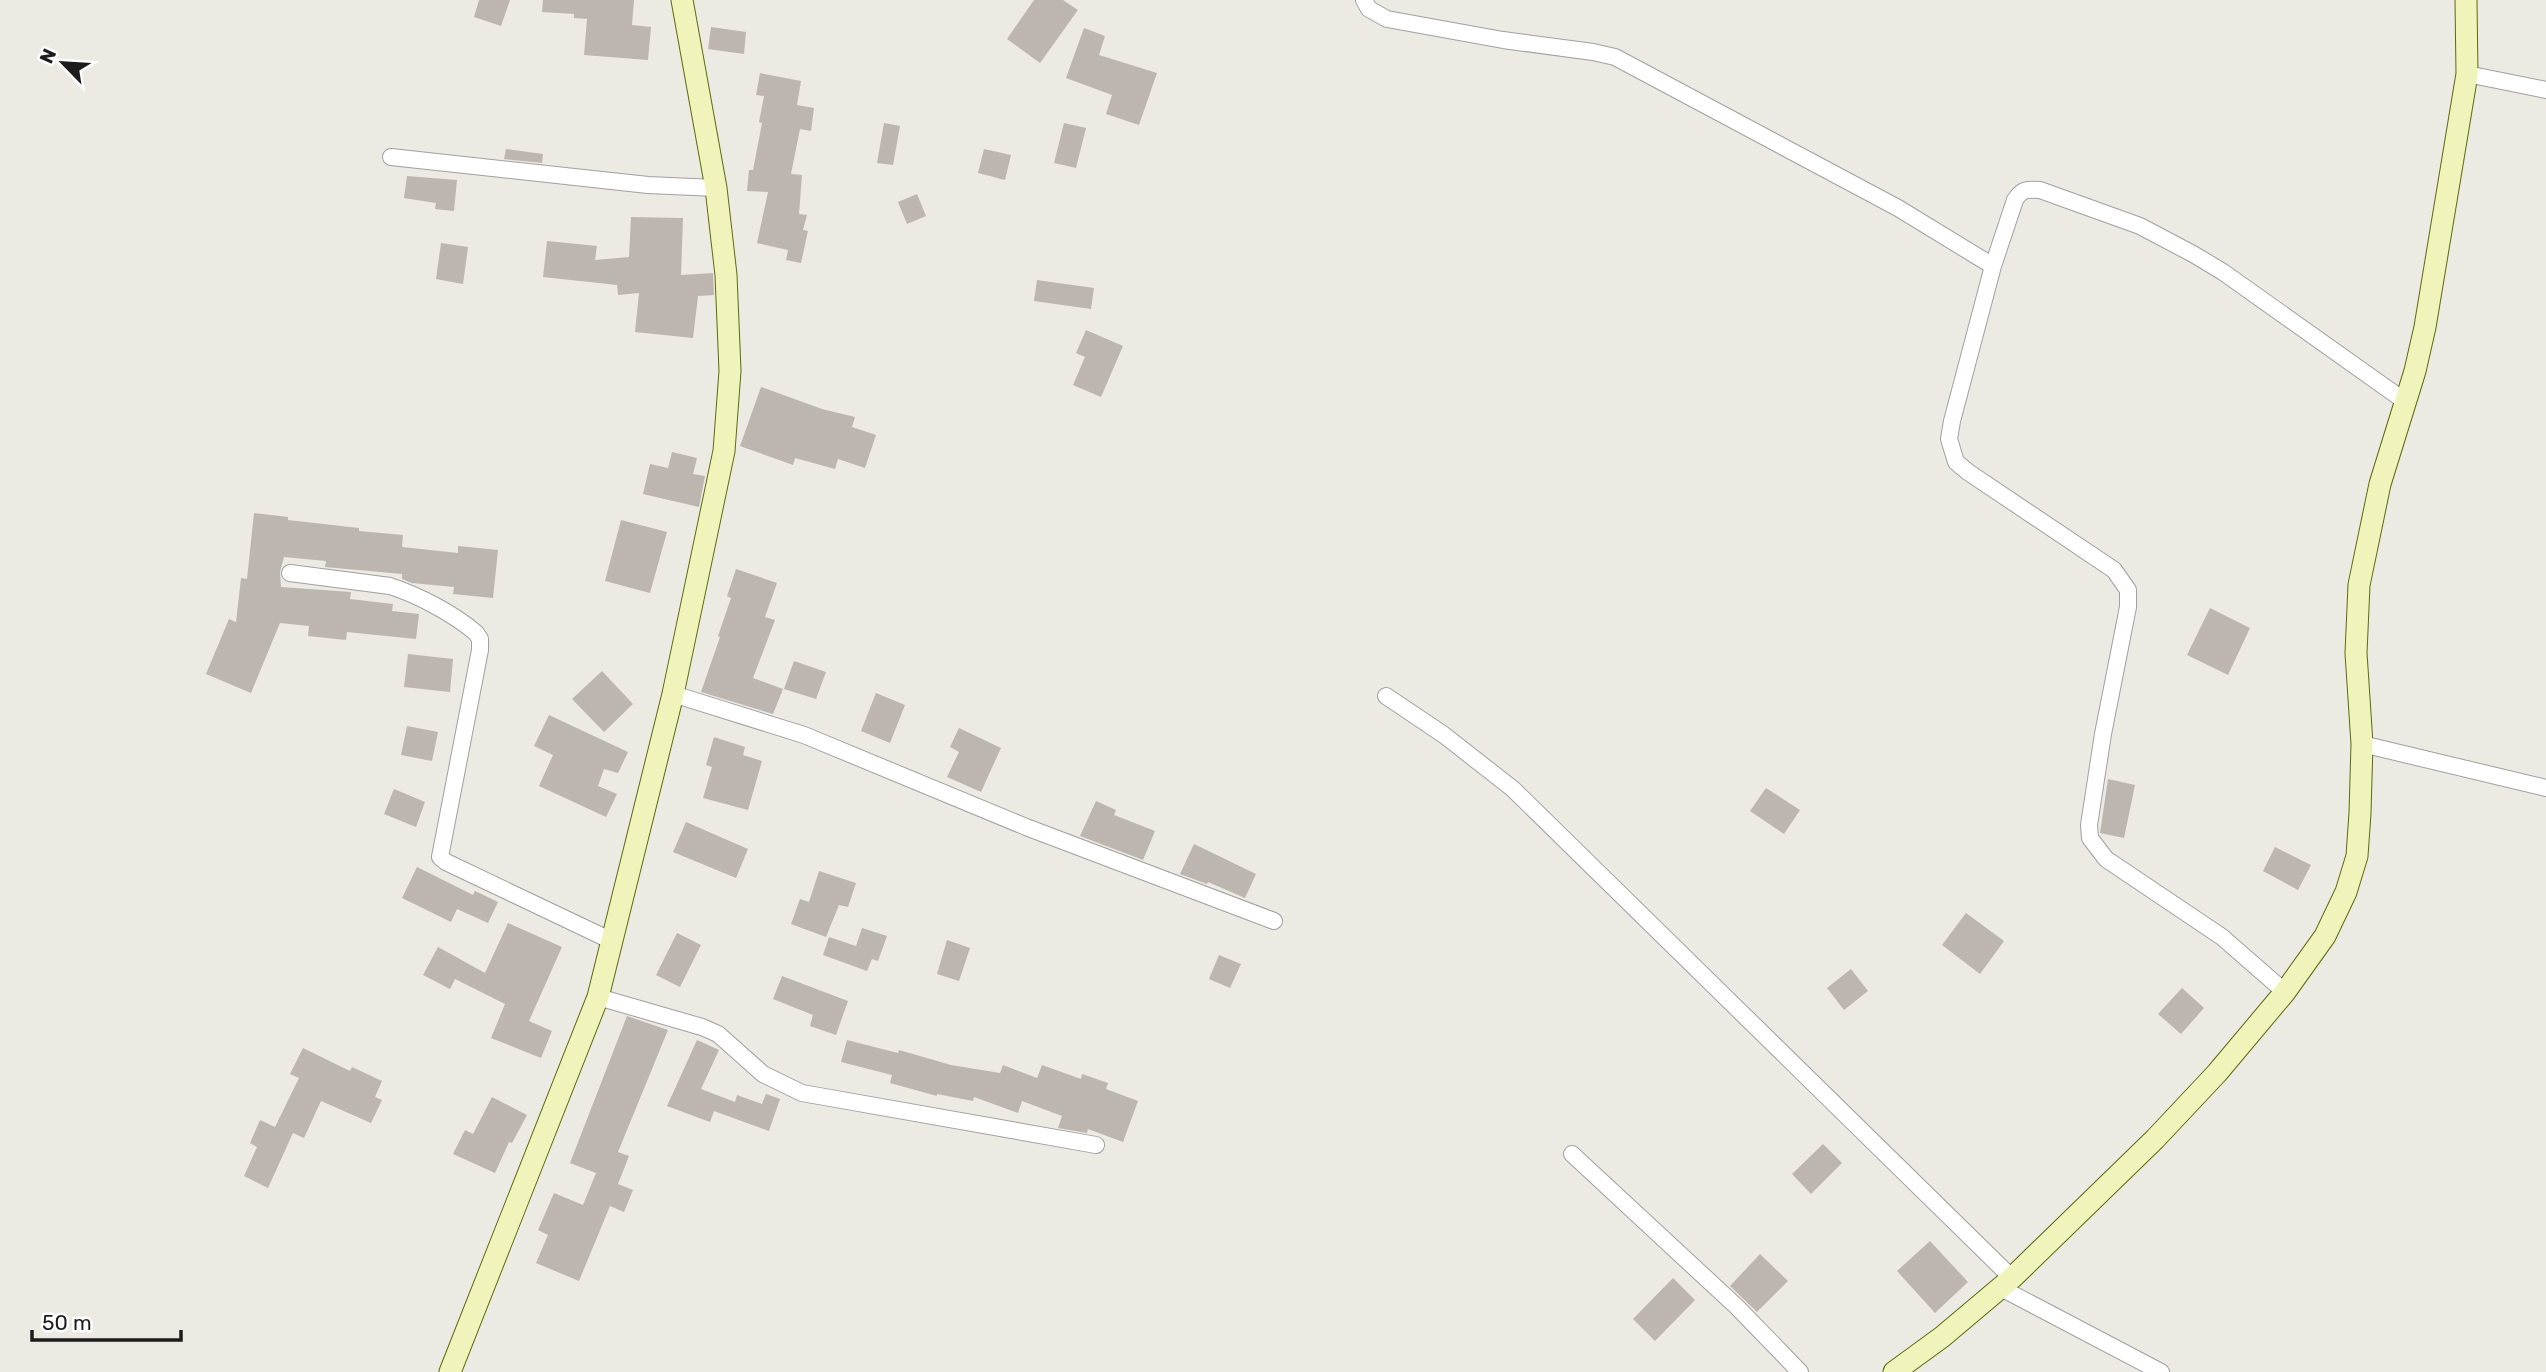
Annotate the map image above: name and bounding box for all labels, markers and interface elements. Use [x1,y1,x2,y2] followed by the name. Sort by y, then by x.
[28,28,98,98] north arrow
[35,45,61,67] text: N
[32,1298,180,1342] scale bar
[42,1310,92,1335] text: 50 m

